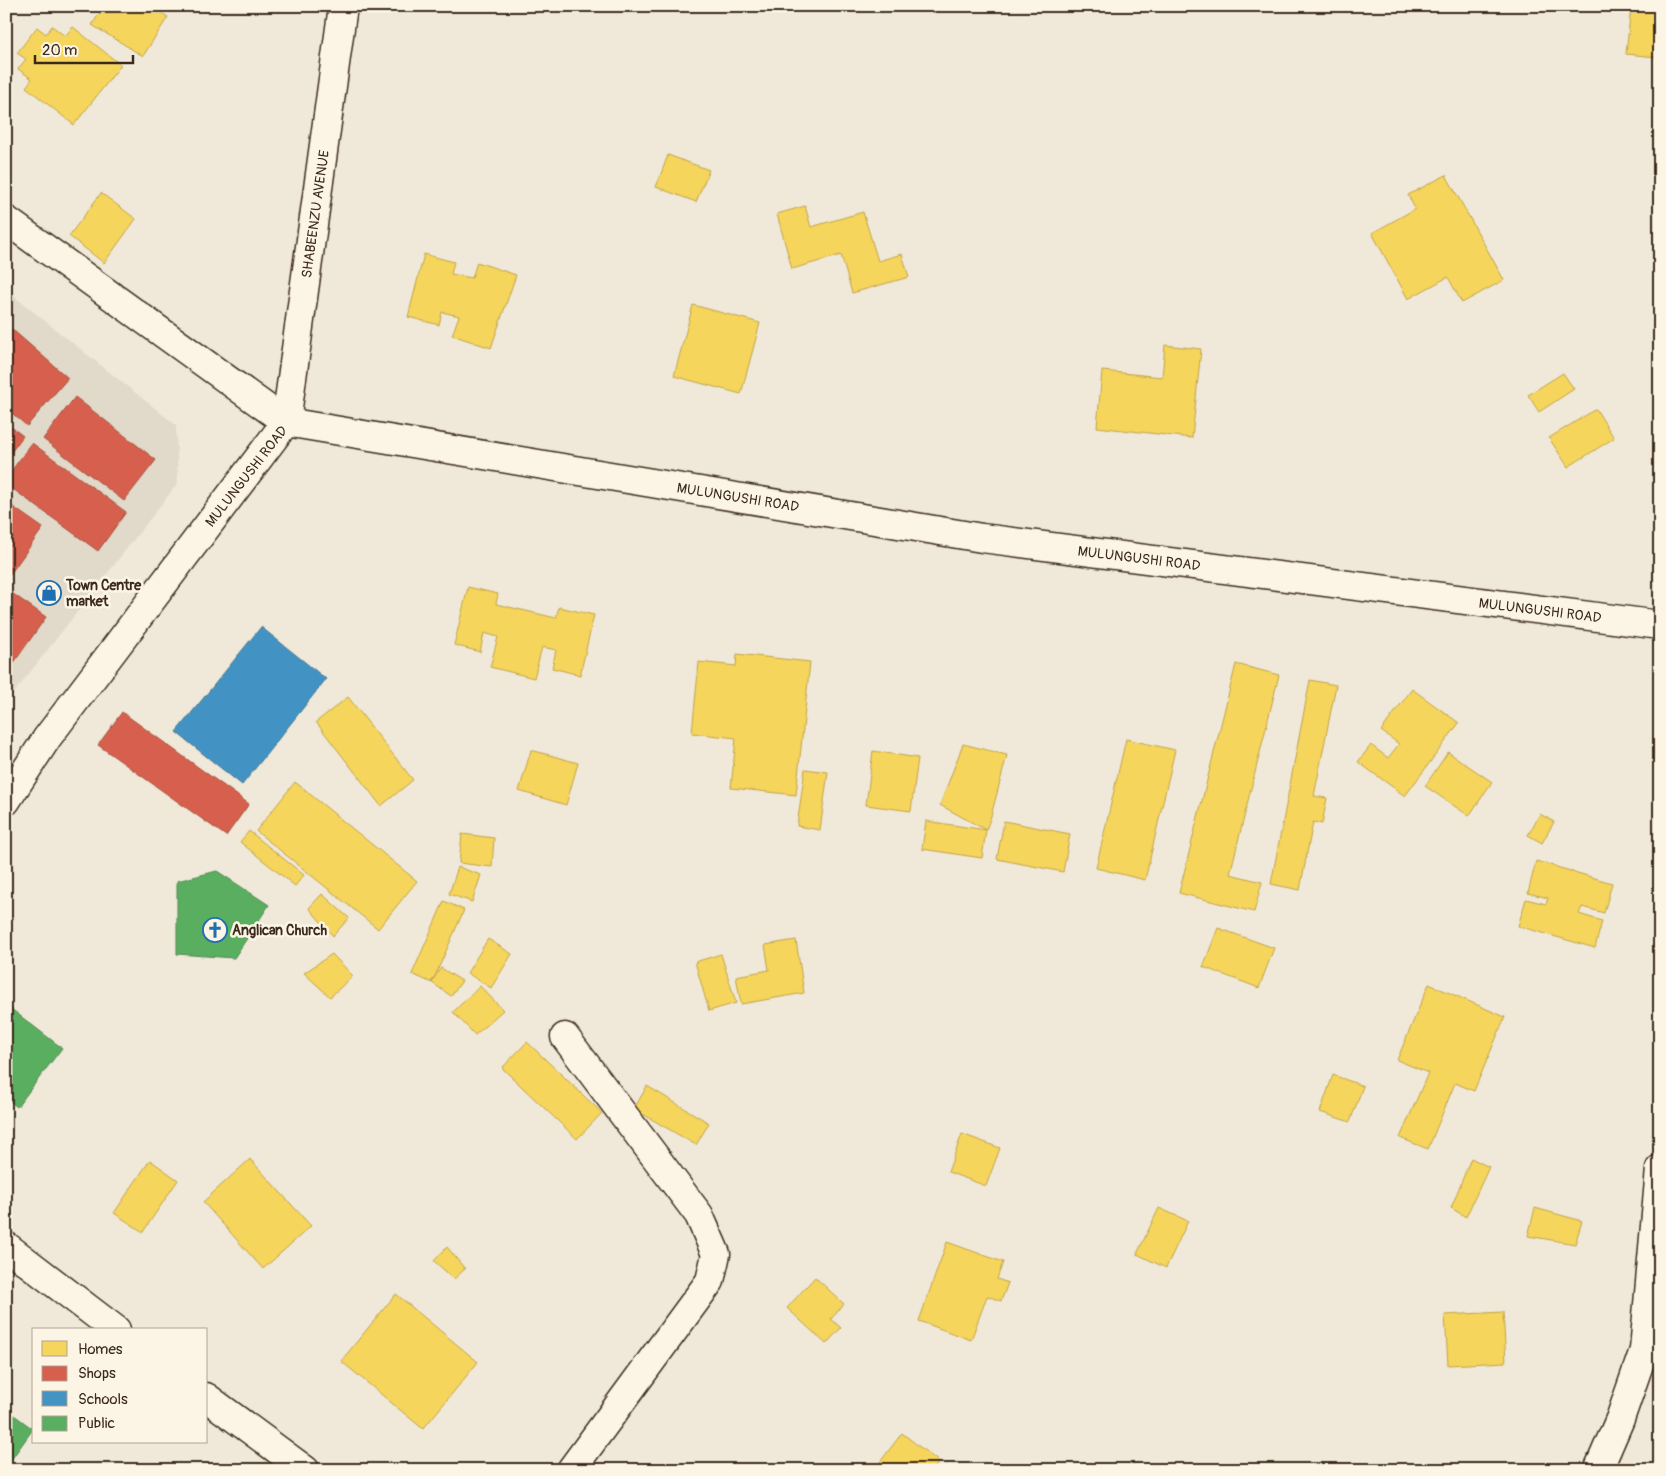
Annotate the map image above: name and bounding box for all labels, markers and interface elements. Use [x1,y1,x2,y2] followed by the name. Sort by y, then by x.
[35,32,132,64] scale bar
[42,41,77,60] text: 20 m
[298,149,333,279] street label: SHABEENZU AVENUE
[202,422,291,530] street label: MULUNGUSHI ROAD
[676,479,800,516] street label: MULUNGUSHI ROAD
[1077,543,1201,574] street label: MULUNGUSHI ROAD
[65,577,142,610] place label: Town Centre market
[36,580,62,606] shop icon: Town Centre market
[1478,595,1602,626] street label: MULUNGUSHI ROAD
[202,917,228,943] church icon: Anglican Church
[232,922,327,939] place label: Anglican Church
[32,1328,208,1444] legend
[78,1340,123,1359] text: Homes
[78,1364,116,1383] text: Shops
[78,1390,128,1409] text: Schools
[78,1414,115,1433] text: Public

